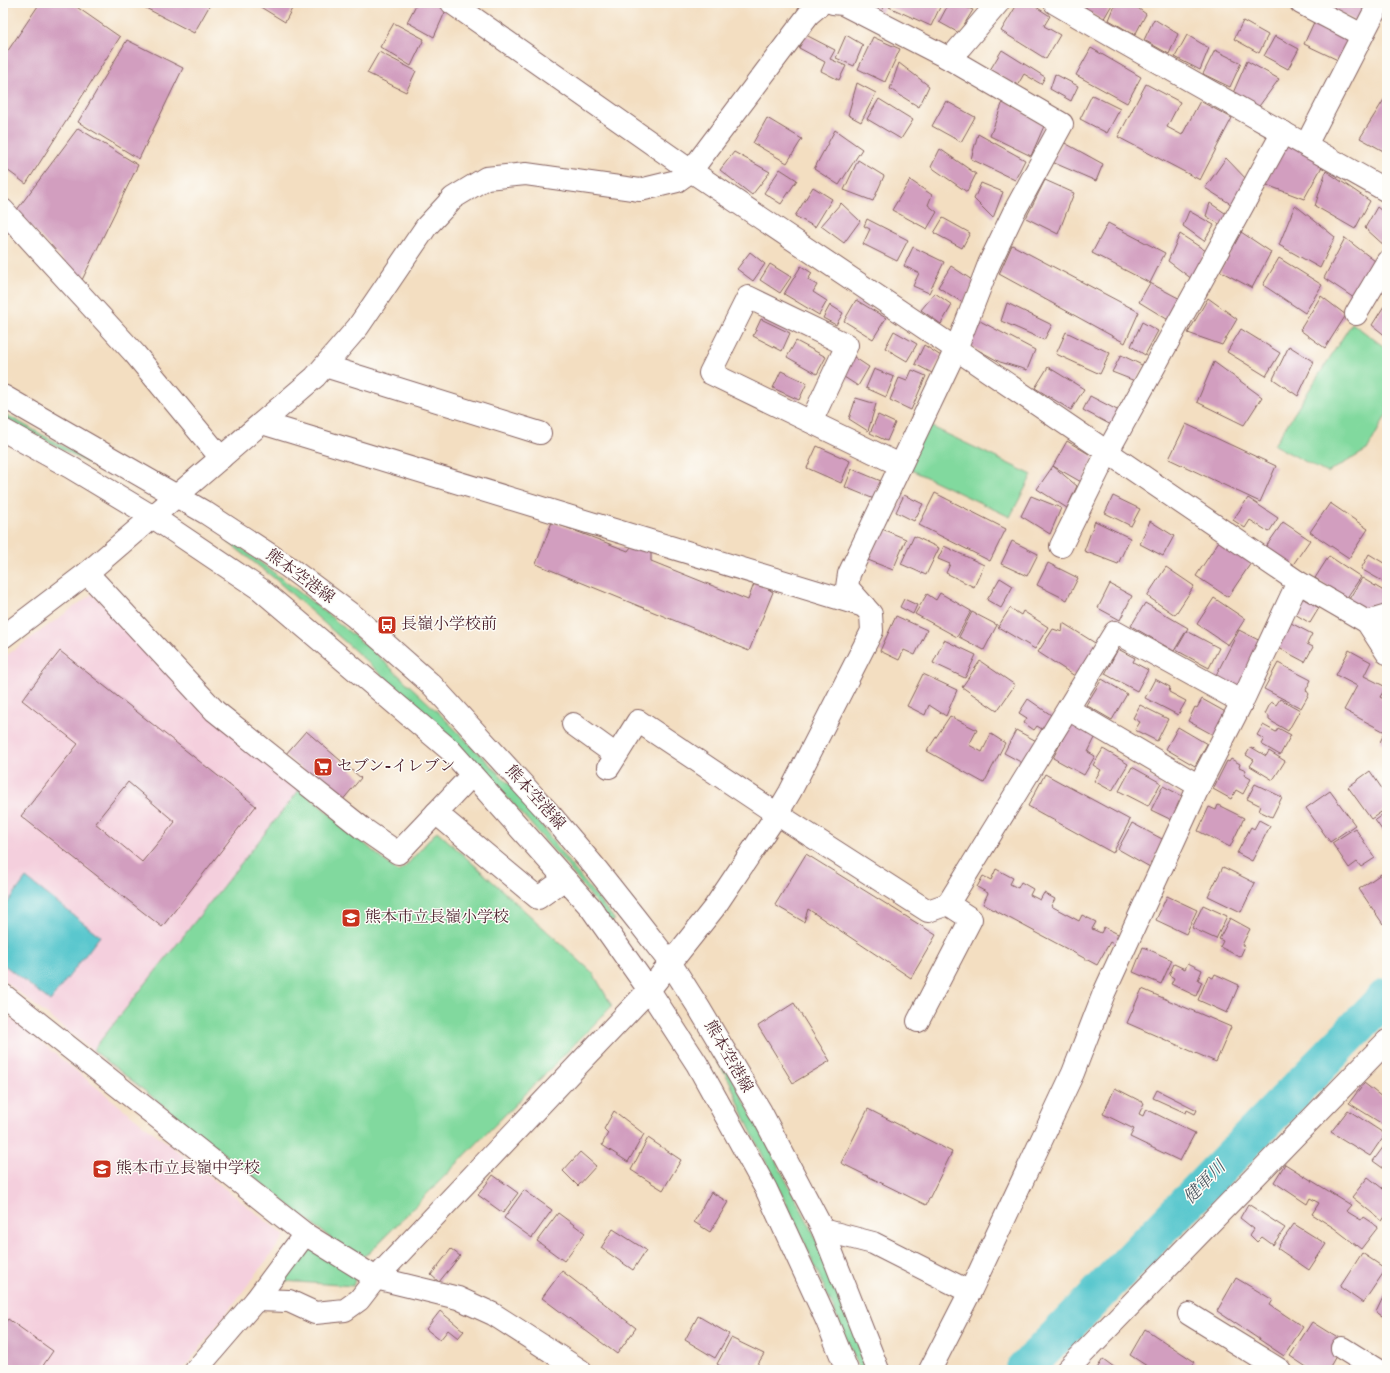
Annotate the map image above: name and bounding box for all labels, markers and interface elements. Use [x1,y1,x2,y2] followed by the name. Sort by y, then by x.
[262,545,338,609] street label: 熊本空港線
[376,614,398,636] bus stop icon: 長嶺小学校前
[401,615,497,635] place label: 長嶺小学校前
[312,756,334,778] supermarket icon: セブン-イレブン
[337,757,455,777] place label: セブン-イレブン
[501,762,569,834] street label: 熊本空港線
[340,907,362,929] school or university icon: 熊本市立長嶺小学校
[365,908,509,928] place label: 熊本市立長嶺小学校
[699,1017,757,1097] street label: 熊本空港線
[1180,1156,1232,1209] water label: 健軍川
[91,1158,113,1180] school or university icon: 熊本市立長嶺中学校
[116,1159,260,1179] place label: 熊本市立長嶺中学校

